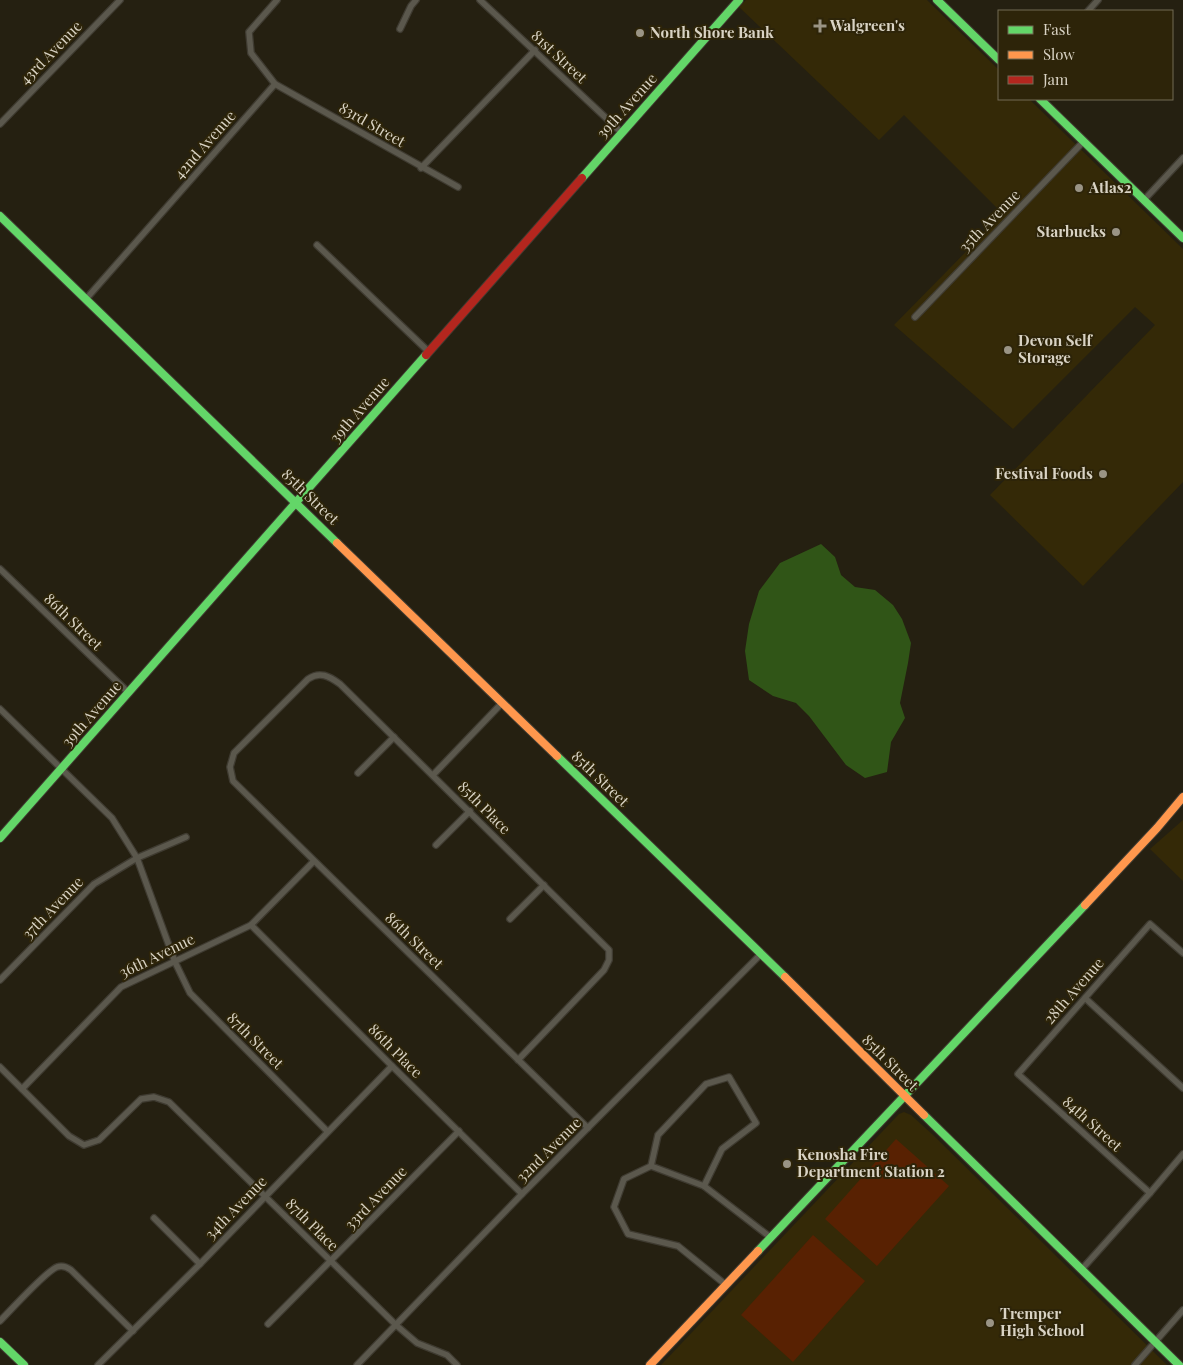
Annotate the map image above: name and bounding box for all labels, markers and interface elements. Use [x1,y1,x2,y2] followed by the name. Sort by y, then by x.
[998,10,1173,100] legend
[829,15,905,35] place label: Walgreen's
[15,16,86,89] street label: 43rd Avenue
[1043,19,1072,39] text: Fast
[814,20,826,32] marker: Walgreen's
[650,22,774,42] place label: North Shore Bank
[528,25,592,88] street label: 81st Street
[634,27,646,39] marker: North Shore Bank
[1043,44,1075,64] text: Slow
[592,68,661,142] street label: 39th Avenue
[1042,69,1069,89] text: Jam
[336,97,410,152] street label: 83rd Street
[169,106,240,183] street label: 42nd Avenue
[1088,177,1132,197] place label: Atlas2
[1073,182,1085,194] marker: Atlas2
[954,185,1024,256] street label: 35th Avenue
[1036,221,1106,241] place label: Starbucks
[1110,226,1122,238] marker: Starbucks
[1018,330,1094,367] place label: Devon Self Storage
[1002,344,1014,356] marker: Devon Self Storage
[325,372,393,447] street label: 39th Avenue
[995,463,1093,483] place label: Festival Foods
[278,464,344,529] street label: 85th Street
[1097,468,1109,480] marker: Festival Foods
[40,588,108,655] street label: 86th Street
[57,676,125,751] street label: 39th Avenue
[568,746,634,811] street label: 85th Street
[454,776,516,838] street label: 85th Place
[17,872,87,943] street label: 37th Avenue
[381,907,449,974] street label: 86th Street
[116,928,198,982] street label: 36th Avenue
[1039,953,1108,1028] street label: 28th Avenue
[223,1008,289,1073] street label: 87th Street
[364,1019,427,1082] street label: 86th Place
[858,1030,924,1095] street label: 85th Street
[1059,1091,1127,1156] street label: 84th Street
[511,1112,585,1186] street label: 32nd Avenue
[797,1144,945,1181] place label: Kenosha Fire Department Station 2
[781,1158,793,1170] marker: Kenosha Fire Department Station 2
[340,1161,411,1234] street label: 33rd Avenue
[200,1171,271,1243] street label: 34th Avenue
[282,1194,343,1255] street label: 87th Place
[1000,1303,1085,1340] place label: Tremper High School
[984,1317,996,1329] marker: Tremper High School

